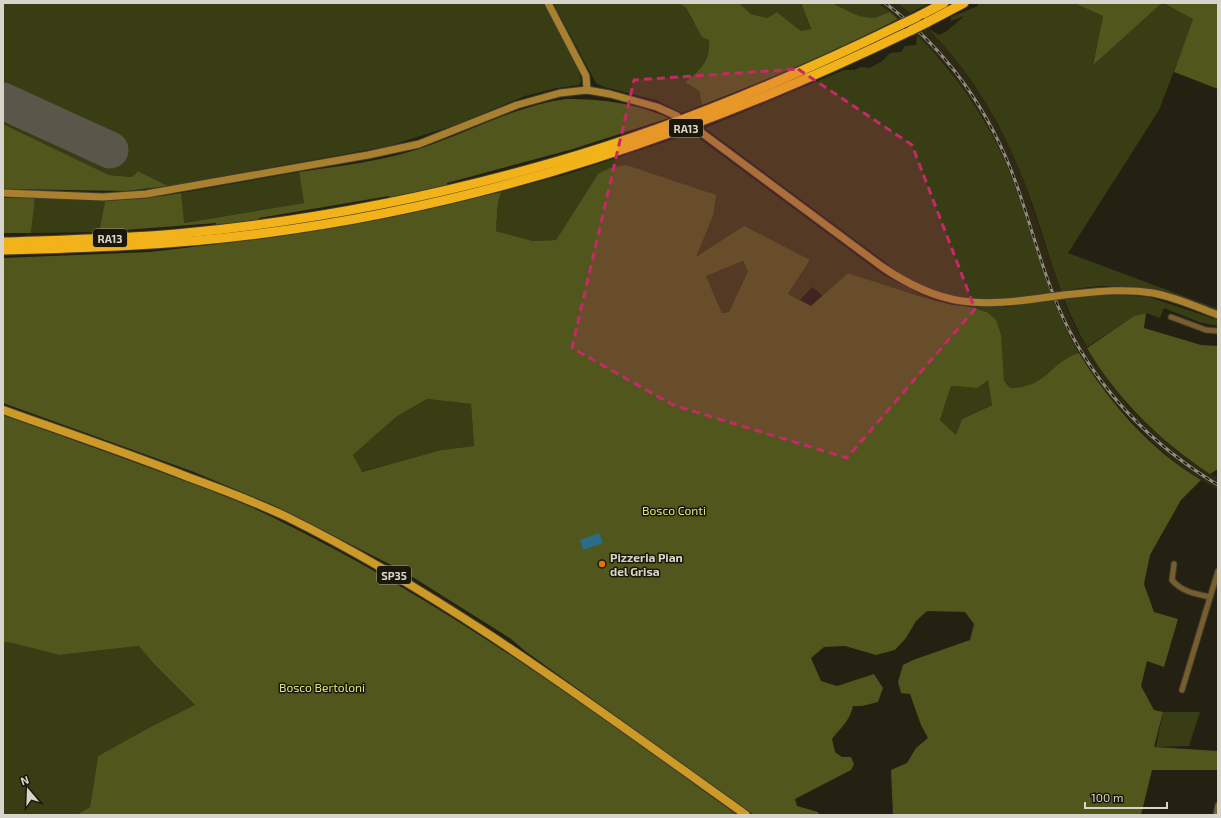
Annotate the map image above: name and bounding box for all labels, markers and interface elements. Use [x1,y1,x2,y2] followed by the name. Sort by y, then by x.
[669,119,703,137] road number: RA13
[93,229,127,247] road number: RA13
[642,503,706,517] park label: Bosco Conti
[610,550,683,578] place label: Pizzeria Pian del Grisa
[597,559,607,569] marker: Pizzeria Pian del Grisa
[377,566,411,584] road number: SP35
[279,680,365,694] park label: Bosco Bertoloni
[8,770,48,810] north arrow
[19,773,31,788] text: N
[1085,784,1167,810] scale bar
[1091,790,1123,804] text: 100 m

